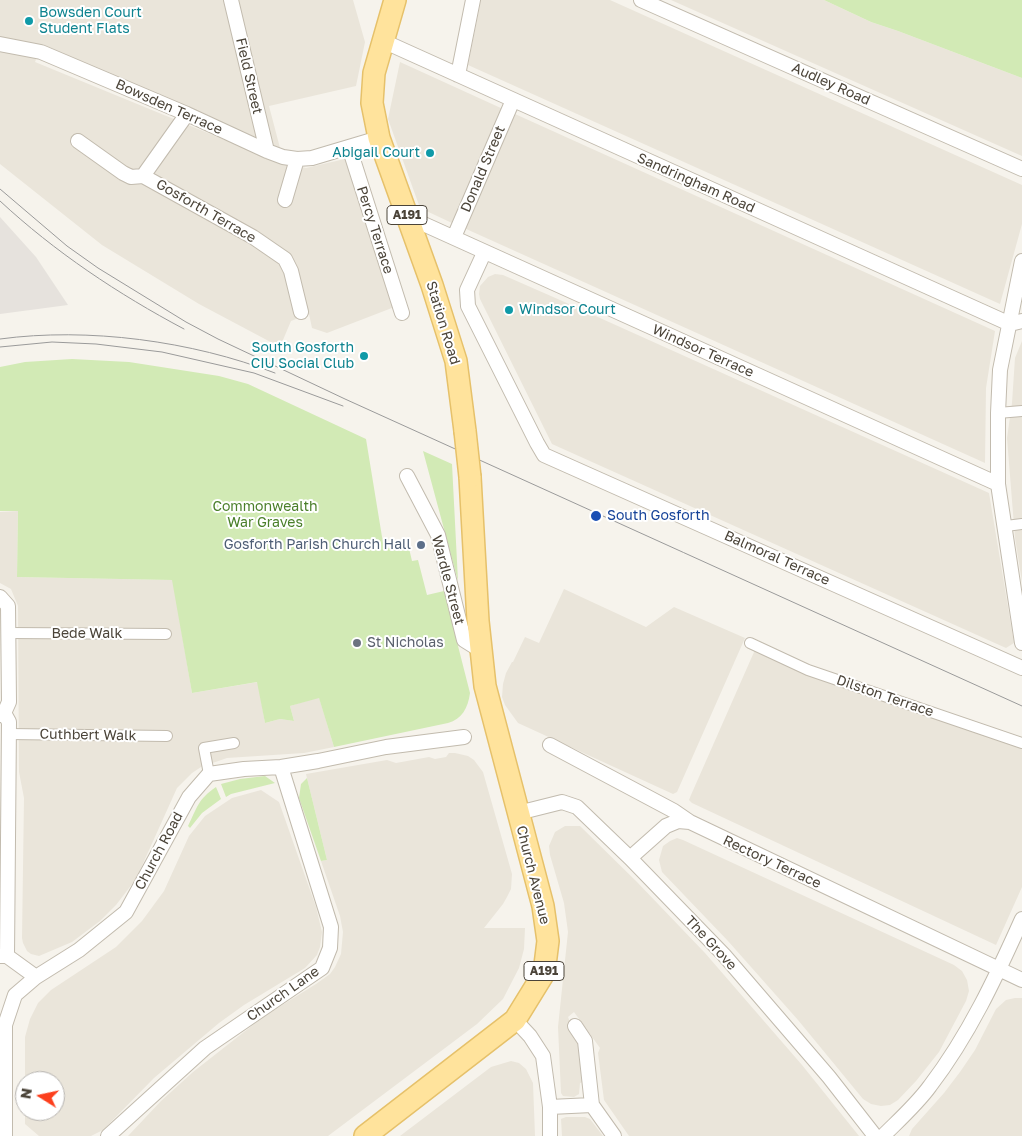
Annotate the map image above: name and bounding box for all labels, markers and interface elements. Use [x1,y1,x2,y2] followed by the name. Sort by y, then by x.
[39,5,142,38] place label: Bowsden Court Student Flats
[23,15,35,27] marker: Bowsden Court Student Flats
[232,36,266,116] street label: Field Street
[789,59,873,109] street label: Audley Road
[113,76,225,138] street label: Bowsden Terrace
[457,123,509,215] street label: Donald Street
[332,145,420,161] place label: Abigail Court
[424,147,436,159] marker: Abigail Court
[634,149,758,217] street label: Sandringham Road
[153,176,259,246] street label: Gosforth Terrace
[353,184,397,276] street label: Percy Terrace
[387,206,427,224] road number: A191
[422,279,464,367] street label: Station Road
[519,302,616,318] place label: Windsor Court
[503,304,515,316] marker: Windsor Court
[650,321,756,381] street label: Windsor Terrace
[251,340,354,372] place label: South Gosforth CIU Social Club
[358,350,370,362] marker: South Gosforth CIU Social Club
[212,499,318,532] park label: Commonwealth War Graves
[607,508,710,524] place label: South Gosforth
[589,509,603,523] marker: South Gosforth
[722,527,832,589] street label: Balmoral Terrace
[428,533,468,627] street label: Wardle Street
[224,537,411,553] place label: Gosforth Parish Church Hall
[415,539,427,551] marker: Gosforth Parish Church Hall
[52,626,122,642] street label: Bede Walk
[367,635,444,651] place label: St Nicholas
[351,637,363,649] marker: St Nicholas
[834,672,936,720] street label: Dilston Terrace
[39,726,137,744] street label: Cuthbert Walk
[131,809,187,893] street label: Church Road
[513,824,553,926] street label: Church Avenue
[720,832,824,892] street label: Rectory Terrace
[682,912,740,974] street label: The Grove
[524,961,564,980] road number: A191
[244,963,322,1025] street label: Church Lane
[15,1071,65,1121] north arrow
[16,1087,35,1100] text: N

